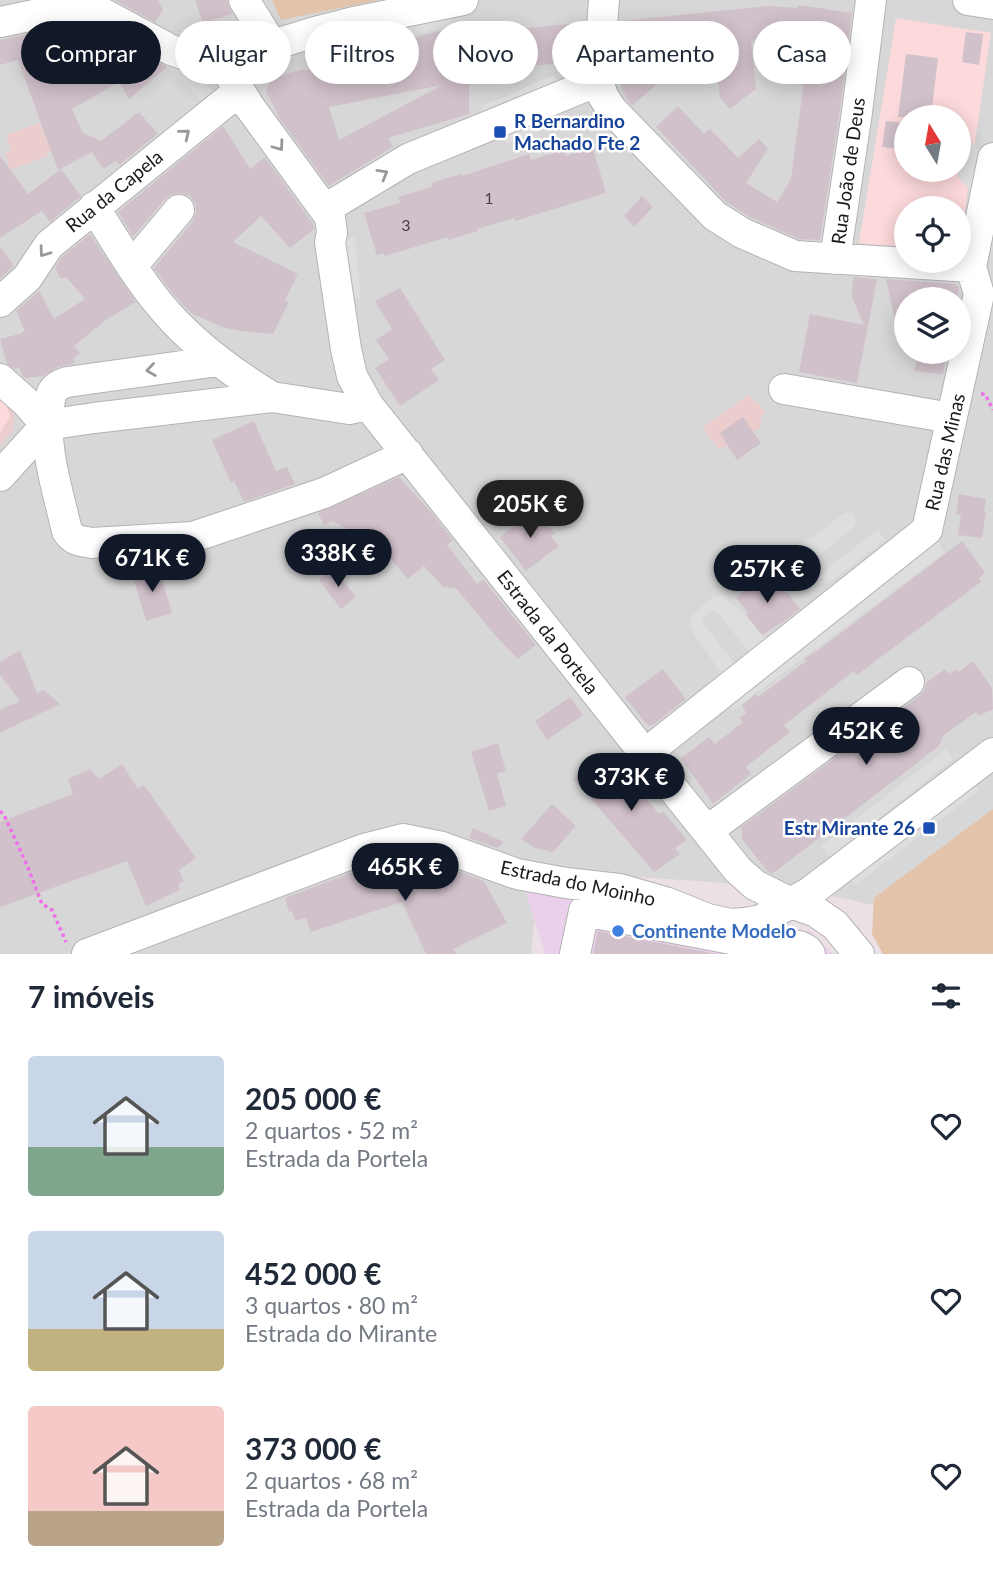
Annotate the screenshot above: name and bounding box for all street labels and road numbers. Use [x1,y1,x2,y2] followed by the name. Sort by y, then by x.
[826,96,869,246] street label: Rua João de Deus
[61,145,167,237] street label: Rua da Capela
[920,391,969,513] street label: Rua das Minas
[493,565,604,698] street label: Estrada da Portela
[498,855,658,910] street label: Estrada do Moinho

